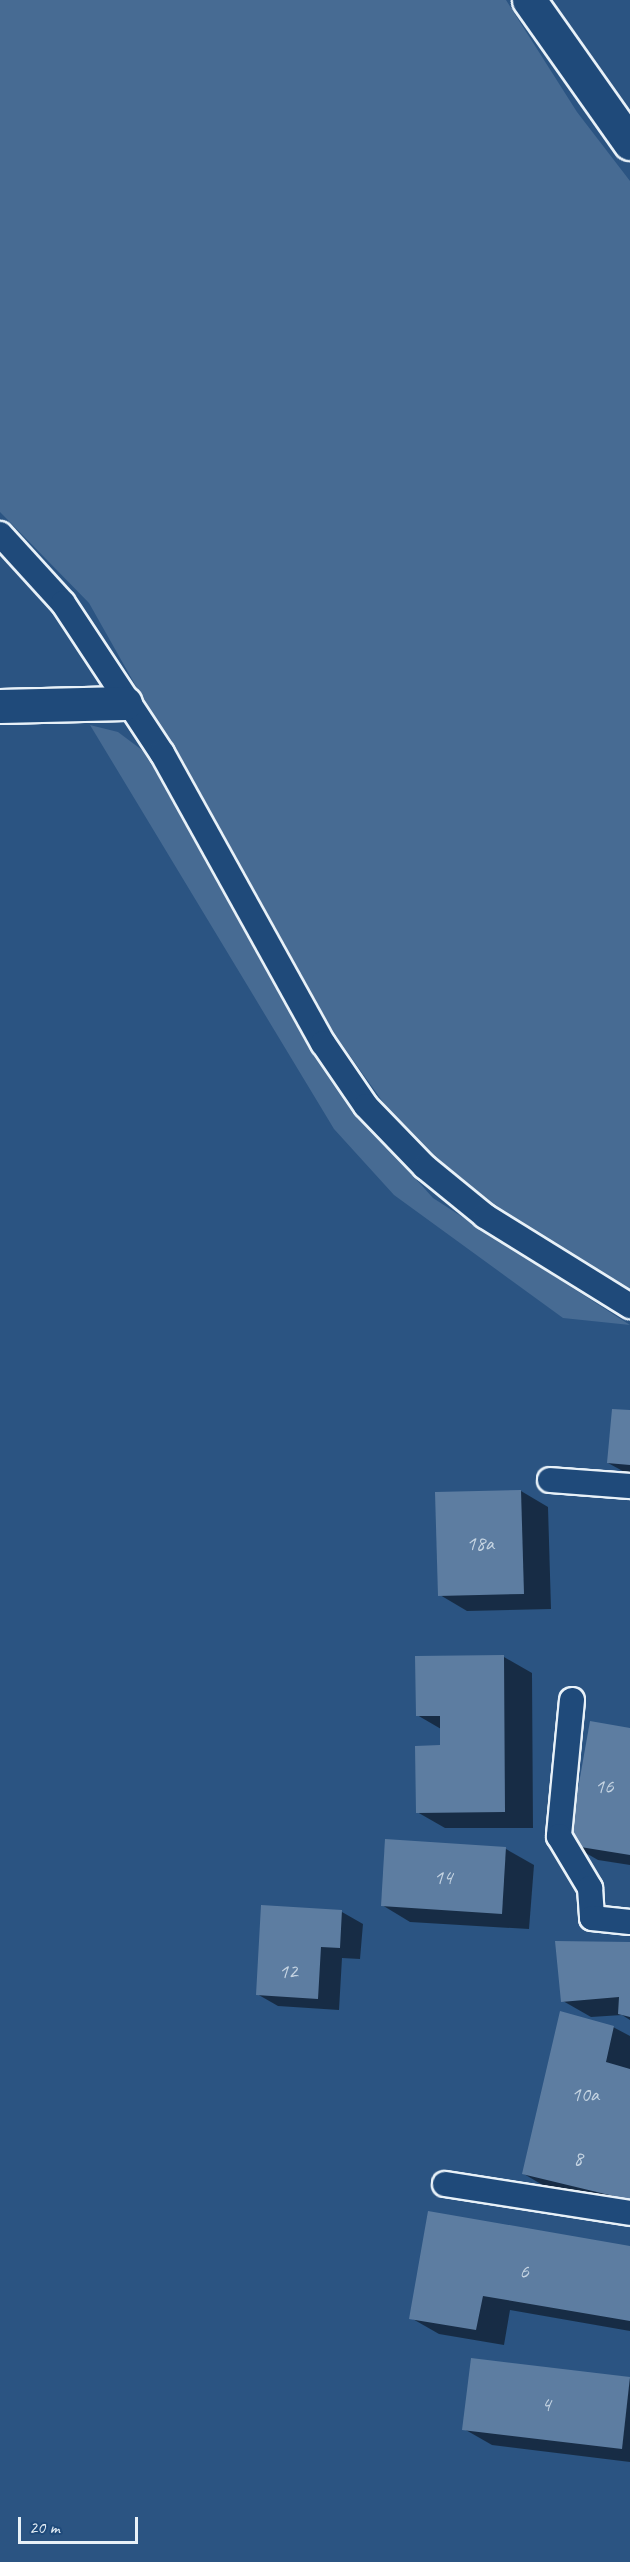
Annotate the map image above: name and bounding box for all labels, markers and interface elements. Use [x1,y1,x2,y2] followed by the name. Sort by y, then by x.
[466,1530,494,1556] house number: 18a
[595,1773,613,1799] house number: 16
[434,1864,452,1890] house number: 14
[279,1958,297,1984] house number: 12
[571,2081,599,2107] house number: 10a
[573,2145,583,2171] house number: 8
[519,2258,529,2284] house number: 6
[541,2391,551,2417] house number: 4
[21,2505,141,2543] scale bar
[29,2516,60,2538] text: 20 m

